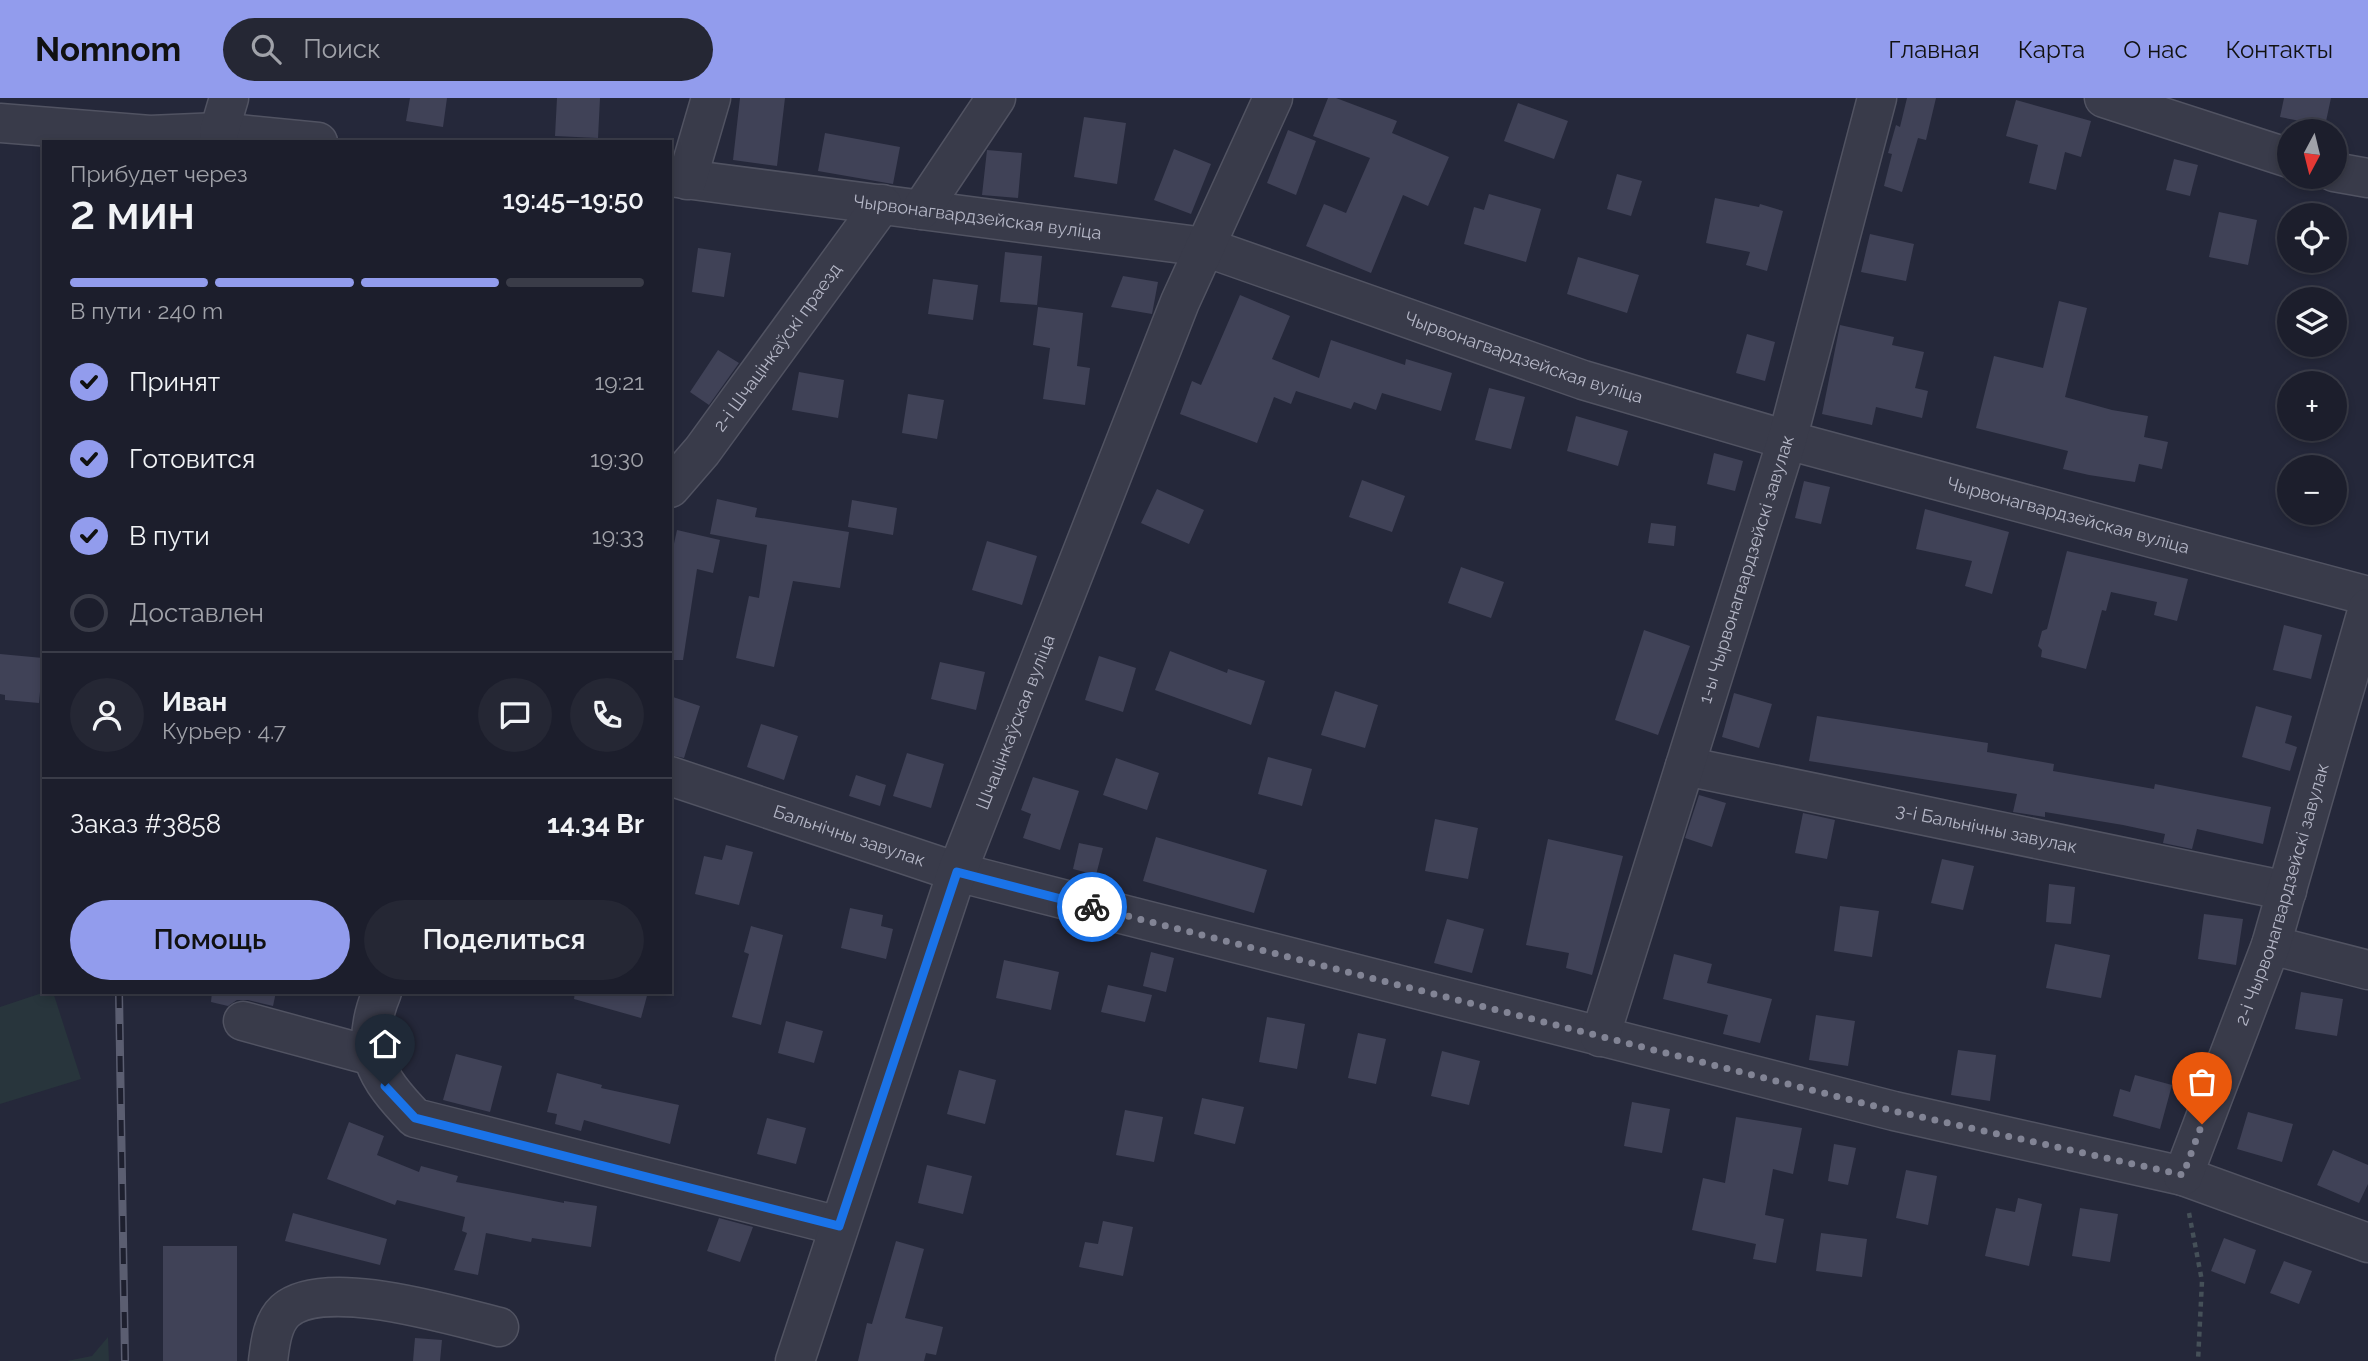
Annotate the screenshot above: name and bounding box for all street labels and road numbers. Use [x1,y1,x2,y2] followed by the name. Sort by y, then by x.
[852,190,1103,243] street label: Чырвонагвардзейская вуліца
[709,259,845,435] street label: 2-і Шчацінкаўскі праезд
[1402,307,1645,407] street label: Чырвонагвардзейская вуліца
[1694,432,1798,706] street label: 1-ы Чырвонагвардзейскі завулак
[1945,472,2192,558] street label: Чырвонагвардзейская вуліца
[971,631,1059,813] street label: Шчацінкаўская вуліца
[2230,761,2333,1028] street label: 2-і Чырвонагвардзейскі завулак
[1894,799,2079,857] street label: 3-і Бальнічны завулак
[771,800,928,871] street label: Бальнічны завулак

